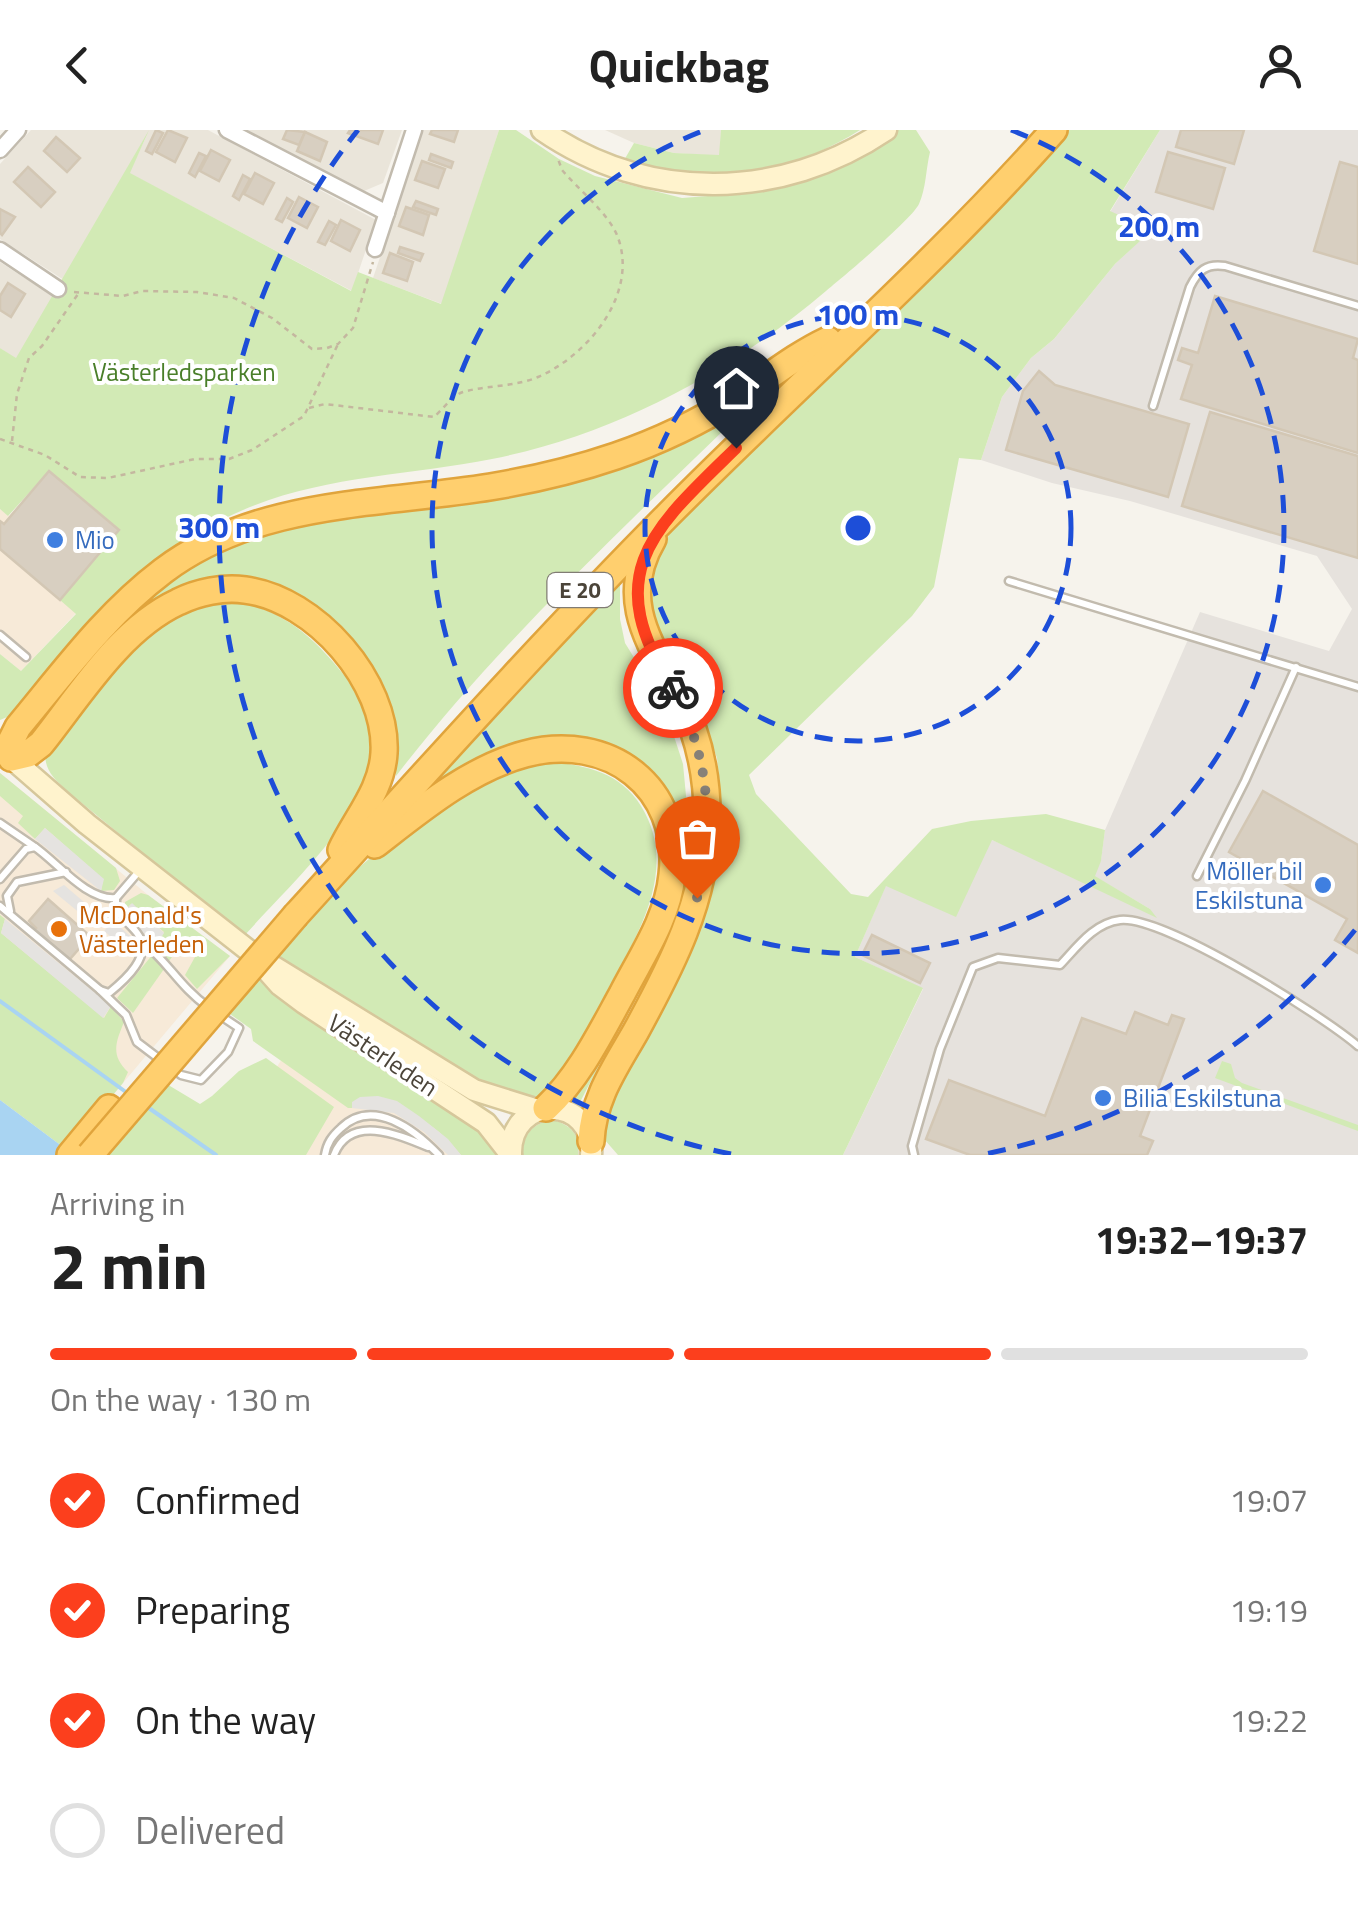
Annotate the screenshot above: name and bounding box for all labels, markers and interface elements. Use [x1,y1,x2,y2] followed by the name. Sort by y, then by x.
[589,31,769,99] text: Quickbag
[50,38,105,93] icon: back
[1253,38,1308,93] icon: person
[1118,203,1200,249] text: 200 m
[817,291,899,337] text: 100 m
[694,346,779,449] pin
[92,353,276,391] park label: Västerledsparken
[709,361,764,416] icon: home
[178,504,260,550] text: 300 m
[840,510,876,546] centre of rings
[75,521,115,559] place label: Mio
[44,529,66,551] marker: Mio
[548,573,612,607] road number: E 20
[623,638,723,738] courier
[646,661,701,716] icon: bike
[655,796,740,899] pin
[670,811,725,866] icon: bag
[1195,852,1303,919] place label: Möller bil Eskilstuna
[1312,874,1334,896] marker: Möller bil Eskilstuna
[79,896,205,963] place label: McDonald's Västerleden
[48,918,70,940] marker: McDonald's Västerleden
[320,1004,446,1106] street label: Västerleden
[1123,1079,1282,1117] place label: Bilia Eskilstuna
[1092,1087,1114,1109] marker: Bilia Eskilstuna
[50,1179,186,1227] text: Arriving in
[1095,1211,1308,1269] text: 19:32–19:37
[50,1215,208,1314] text: 2 min
[50,1375,311,1423] text: On the way · 130 m
[135,1471,301,1529] text: Confirmed
[50,1473,105,1528] icon: check
[1229,1476,1308,1524] text: 19:07
[135,1581,290,1639] text: Preparing
[50,1583,105,1638] icon: check
[1229,1586,1308,1634] text: 19:19
[135,1691,316,1749] text: On the way
[50,1693,105,1748] icon: check
[1229,1696,1308,1744] text: 19:22
[135,1801,285,1859] text: Delivered

